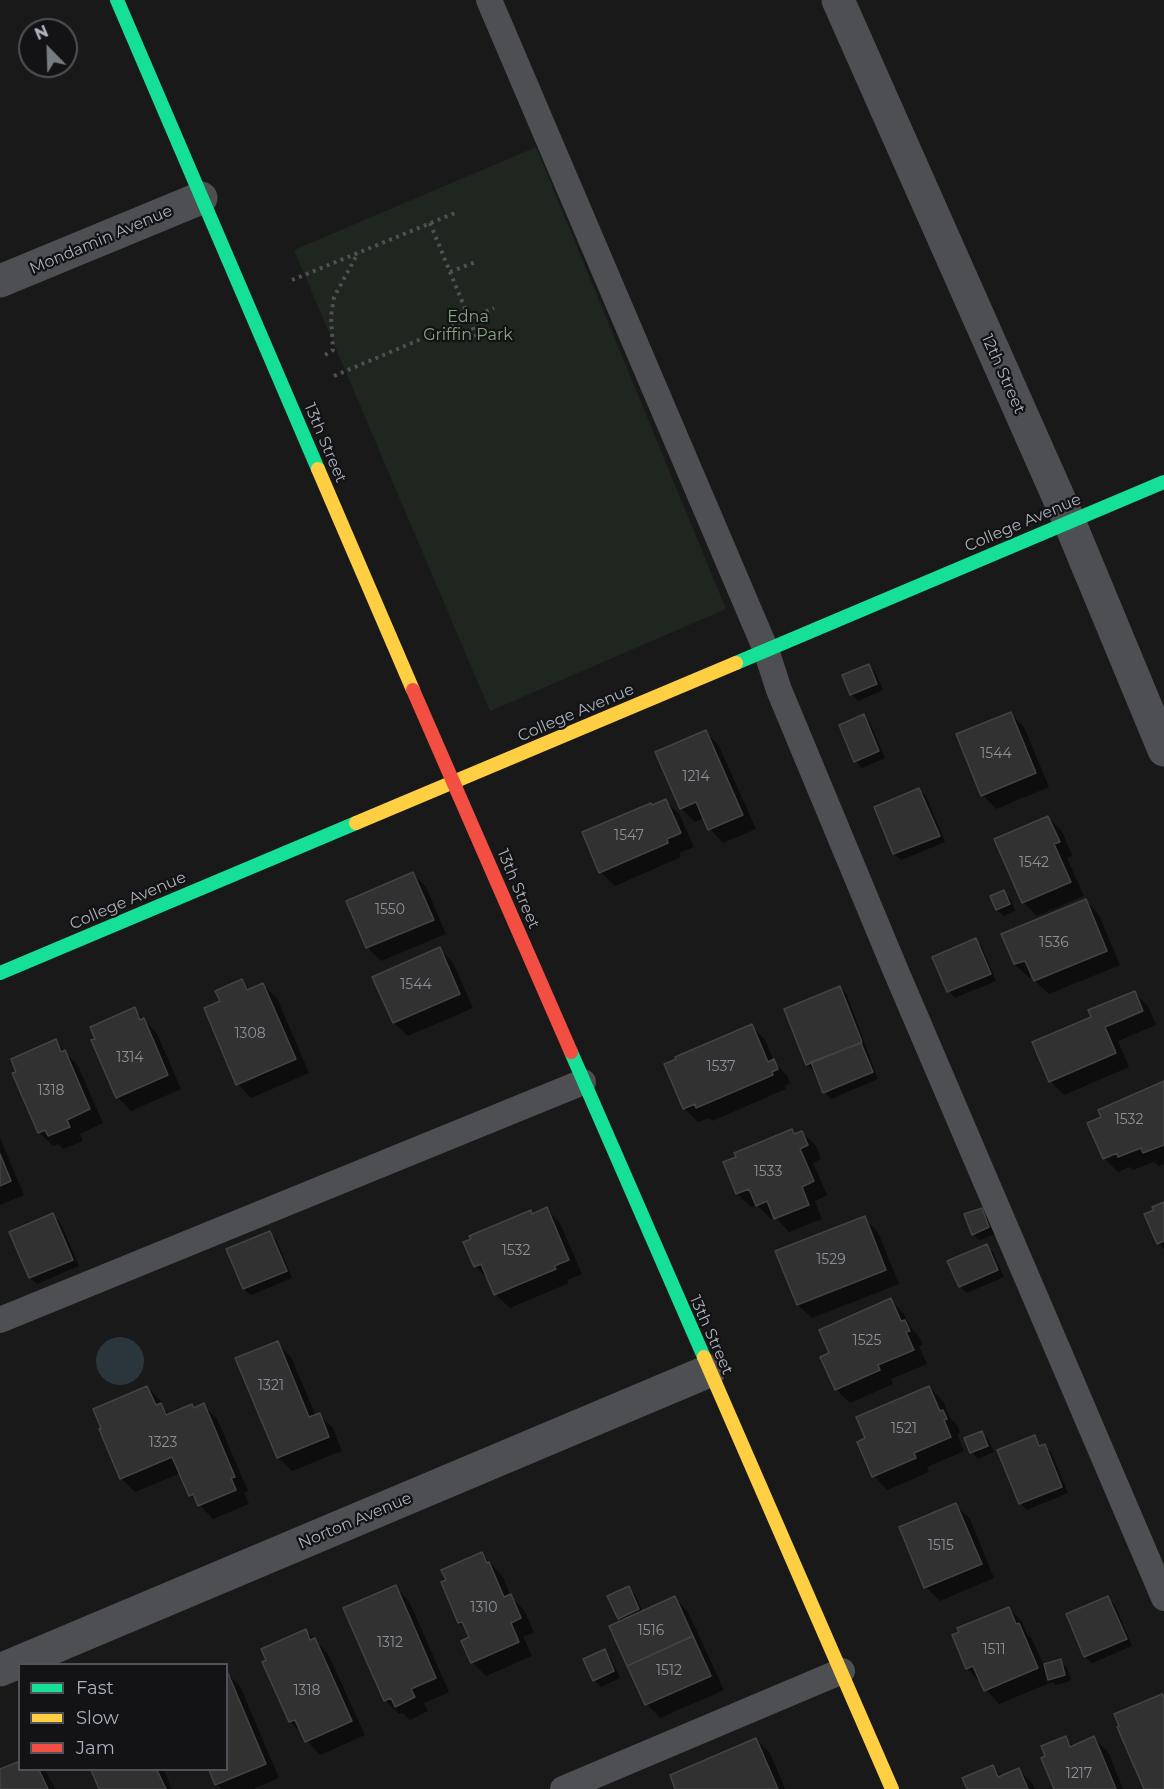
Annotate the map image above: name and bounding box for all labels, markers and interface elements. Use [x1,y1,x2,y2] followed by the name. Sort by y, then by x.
[18,18,78,78] north arrow
[32,22,51,44] text: N
[27,201,175,279] street label: Mondamin Avenue
[423,307,513,345] park label: Edna Griffin Park
[977,331,1029,417] street label: 12th Street
[300,400,350,486] street label: 13th Street
[962,490,1084,556] street label: College Avenue
[515,680,637,746] street label: College Avenue
[980,746,1012,762] house number: 1544
[682,769,710,785] house number: 1214
[614,828,644,844] house number: 1547
[493,846,543,932] street label: 13th Street
[1019,855,1049,871] house number: 1542
[67,868,189,934] street label: College Avenue
[375,902,405,918] house number: 1550
[1039,935,1069,951] house number: 1536
[400,977,432,993] house number: 1544
[234,1026,266,1042] house number: 1308
[116,1050,144,1066] house number: 1314
[707,1059,735,1075] house number: 1537
[38,1083,64,1099] house number: 1318
[1115,1112,1143,1128] house number: 1532
[754,1164,782,1180] house number: 1533
[502,1243,530,1259] house number: 1532
[816,1252,846,1268] house number: 1529
[685,1292,737,1378] street label: 13th Street
[853,1333,881,1349] house number: 1525
[258,1378,284,1394] house number: 1321
[891,1421,917,1437] house number: 1521
[149,1435,177,1451] house number: 1323
[295,1488,415,1554] street label: Norton Avenue
[928,1538,954,1554] house number: 1515
[470,1600,498,1616] house number: 1310
[638,1623,664,1639] house number: 1516
[377,1635,403,1651] house number: 1312
[982,1642,1006,1658] house number: 1511
[18,1663,228,1771] legend
[656,1663,682,1679] house number: 1512
[76,1677,114,1699] text: Fast
[294,1683,320,1699] house number: 1318
[76,1707,119,1729] text: Slow
[76,1737,115,1759] text: Jam
[1066,1766,1092,1782] house number: 1217

